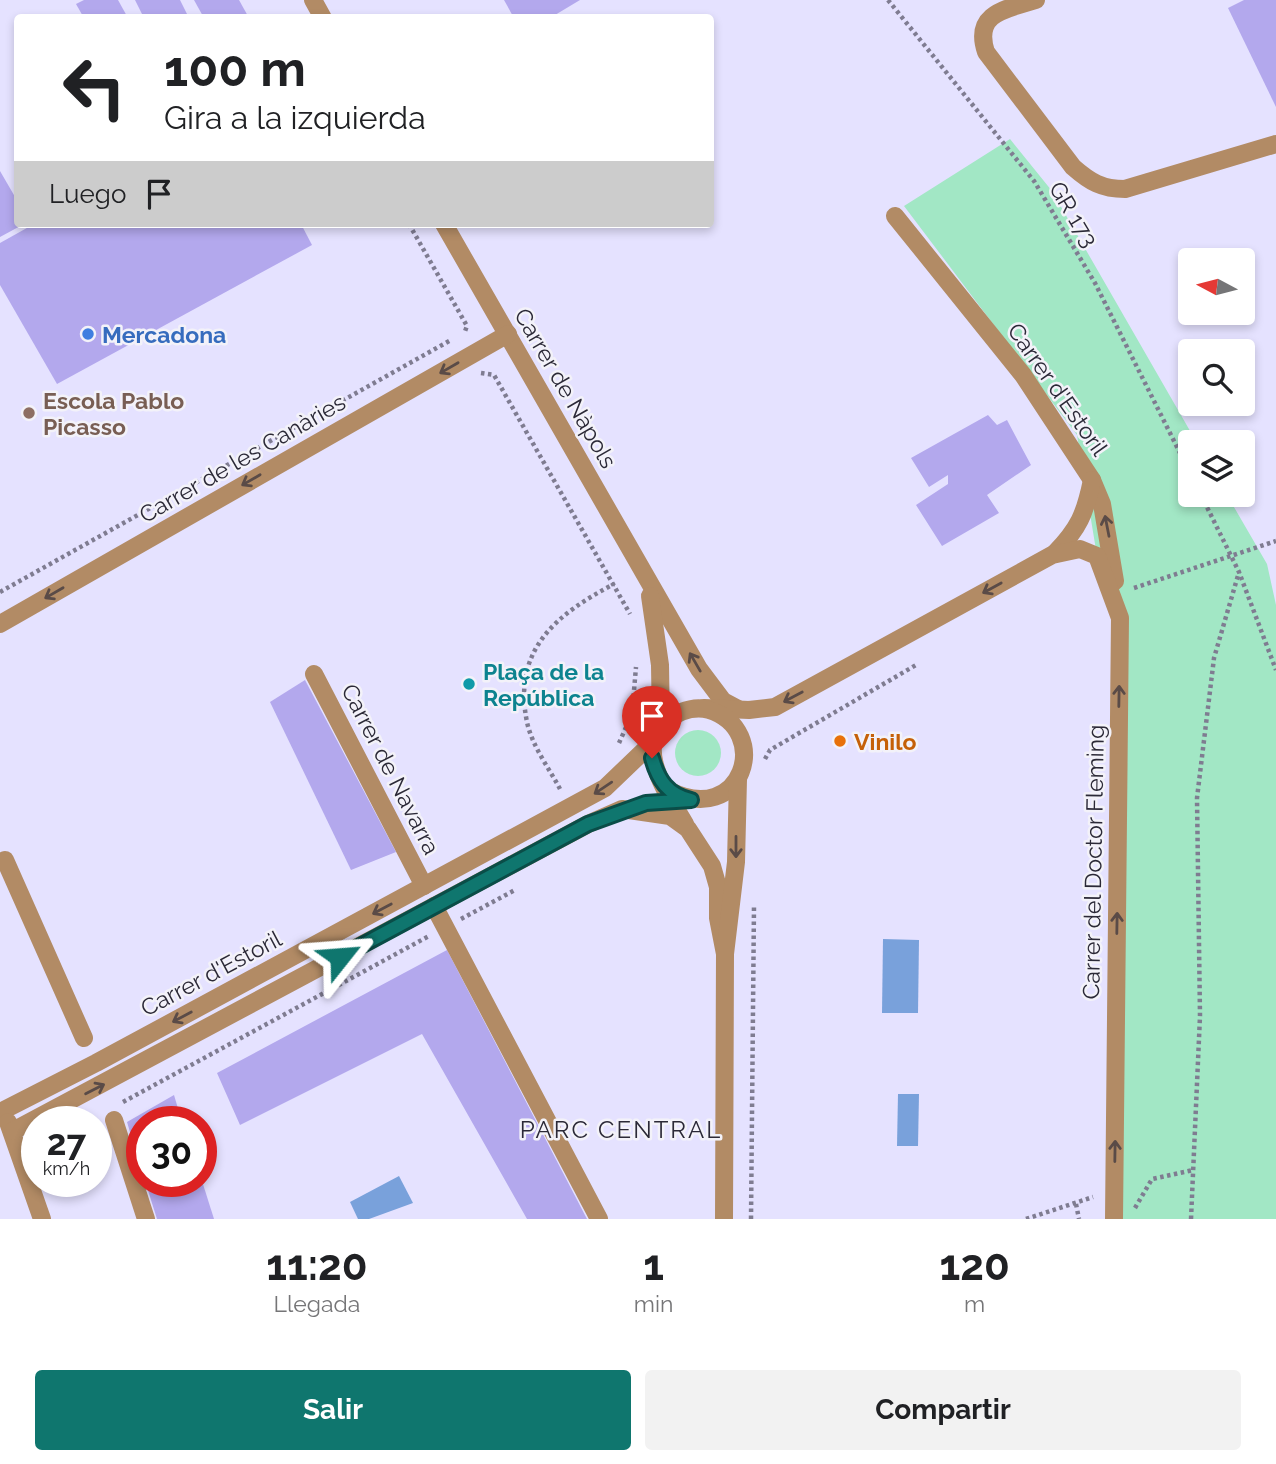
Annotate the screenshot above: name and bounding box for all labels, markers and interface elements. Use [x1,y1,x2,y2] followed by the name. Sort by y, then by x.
[164,40,306,97] text: 100 m
[49,42,140,133] icon: left
[164,99,426,136] text: Gira a la izquierda
[140,175,178,213] icon: arrive
[1044,176,1104,252] street label: GR 173
[49,179,126,209] text: Luego
[1178,248,1255,326] north arrow
[1178,248,1255,507] map controls
[509,303,623,473] street label: Carrer de Nàpols
[1002,318,1114,461] street label: Carrer d'Estoril
[102,321,226,348] place label: Mercadona
[80,326,96,342] marker: Mercadona
[1178,339,1255,416] button: search
[439,362,460,375] one-way arrow
[43,387,184,440] place label: Escola Pablo Picasso
[134,388,350,528] street label: Carrer de les Canàries
[21,405,37,421] marker: Escola Pablo Picasso
[1178,430,1255,507] button: layers
[242,474,262,488] one-way arrow
[1099,515,1113,538] one-way arrow
[983,581,1003,595] one-way arrow
[44,586,64,600] one-way arrow
[688,652,702,672] one-way arrow
[483,658,604,711] place label: Plaça de la República
[461,676,477,692] marker: Plaça de la República
[336,679,446,859] street label: Carrer de Navarra
[1112,685,1126,708] one-way arrow
[622,686,682,758] pin
[783,691,804,705] one-way arrow
[633,697,671,735] icon: arrive
[1077,724,1109,1000] street label: Carrer del Doctor Fleming
[854,728,916,755] place label: Vinilo
[832,733,848,749] marker: Vinilo
[594,781,613,795] one-way arrow
[729,835,743,858] one-way arrow
[372,903,393,916] one-way arrow
[1110,912,1124,935] one-way arrow
[303,920,377,994] position arrow
[136,924,287,1021] street label: Carrer d'Estoril
[172,1011,193,1024] one-way arrow
[85,1081,105,1095] one-way arrow
[126,1106,217,1197] speed limit sign: 30
[520,1115,722,1144] district label: PARC CENTRAL
[47,1122,86,1163] text: 27
[1108,1140,1121,1163] one-way arrow
[43,1158,90,1179] text: km/h
[266,1241,368,1290] text: 11:20
[643,1241,664,1290] text: 1
[940,1241,1010,1290] text: 120
[274,1290,360,1317] text: Llegada
[634,1290,673,1317] text: min
[964,1290,985,1317] text: m
[35,1370,631,1450] button: Salir
[645,1370,1241,1450] button: Compartir

